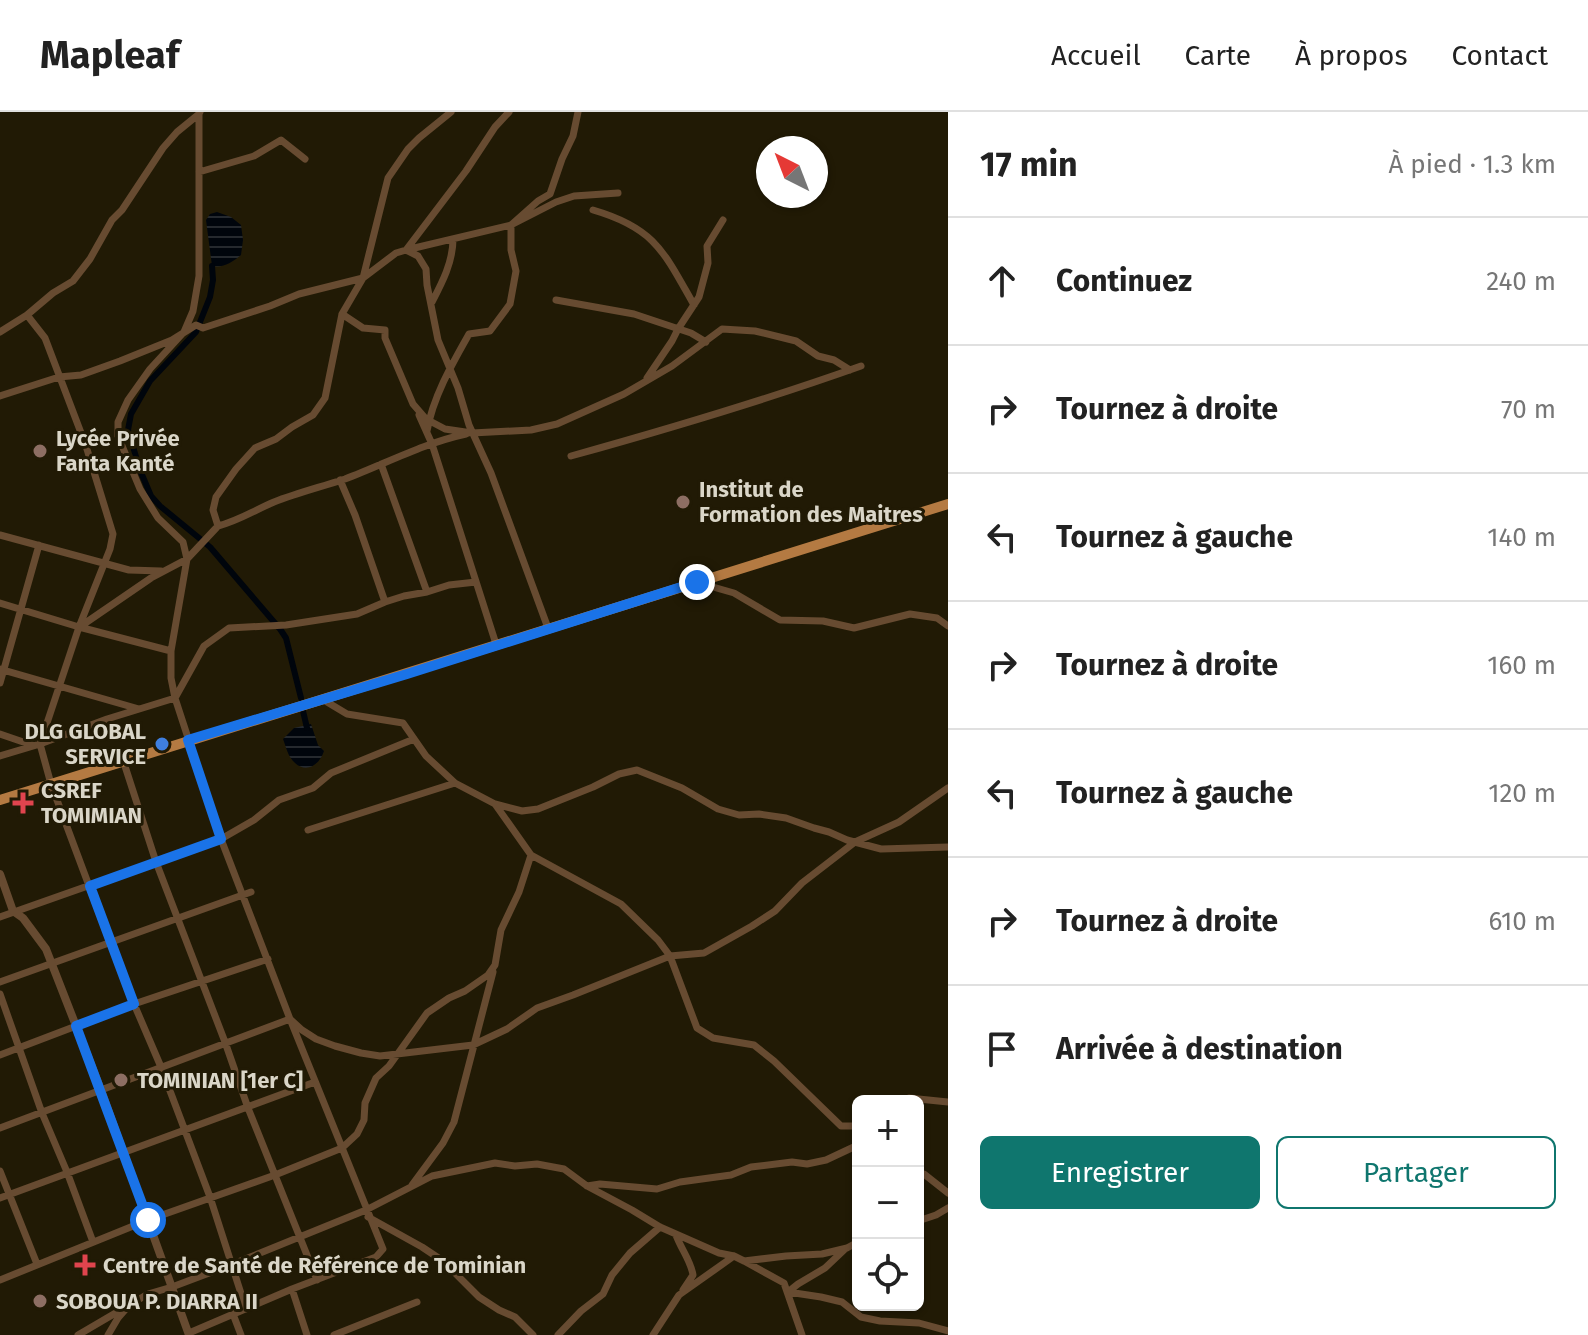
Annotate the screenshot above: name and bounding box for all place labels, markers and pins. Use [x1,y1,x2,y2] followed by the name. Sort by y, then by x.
[56,425,180,477] place label: Lycée Privée Fanta Kanté
[31,442,49,460] marker: Lycée Privée Fanta Kanté
[699,476,923,528] place label: Institut de Formation des Maitres
[674,493,692,511] marker: Institut de Formation des Maitres
[24,718,146,770] place label: DLG GLOBAL SERVICE
[153,735,171,753] marker: DLG GLOBAL SERVICE
[41,777,142,829] place label: CSREF TOMIMIAN
[12,792,34,814] marker: CSREF TOMIMIAN
[137,1067,303,1094] place label: TOMINIAN [1er C]
[112,1071,130,1089] marker: TOMINIAN [1er C]
[103,1252,526,1279] place label: Centre de Santé de Référence de Tominian
[74,1254,96,1276] marker: Centre de Santé de Référence de Tominian
[56,1288,258,1315] place label: SOBOUA P. DIARRA II
[31,1292,49,1310] marker: SOBOUA P. DIARRA II

